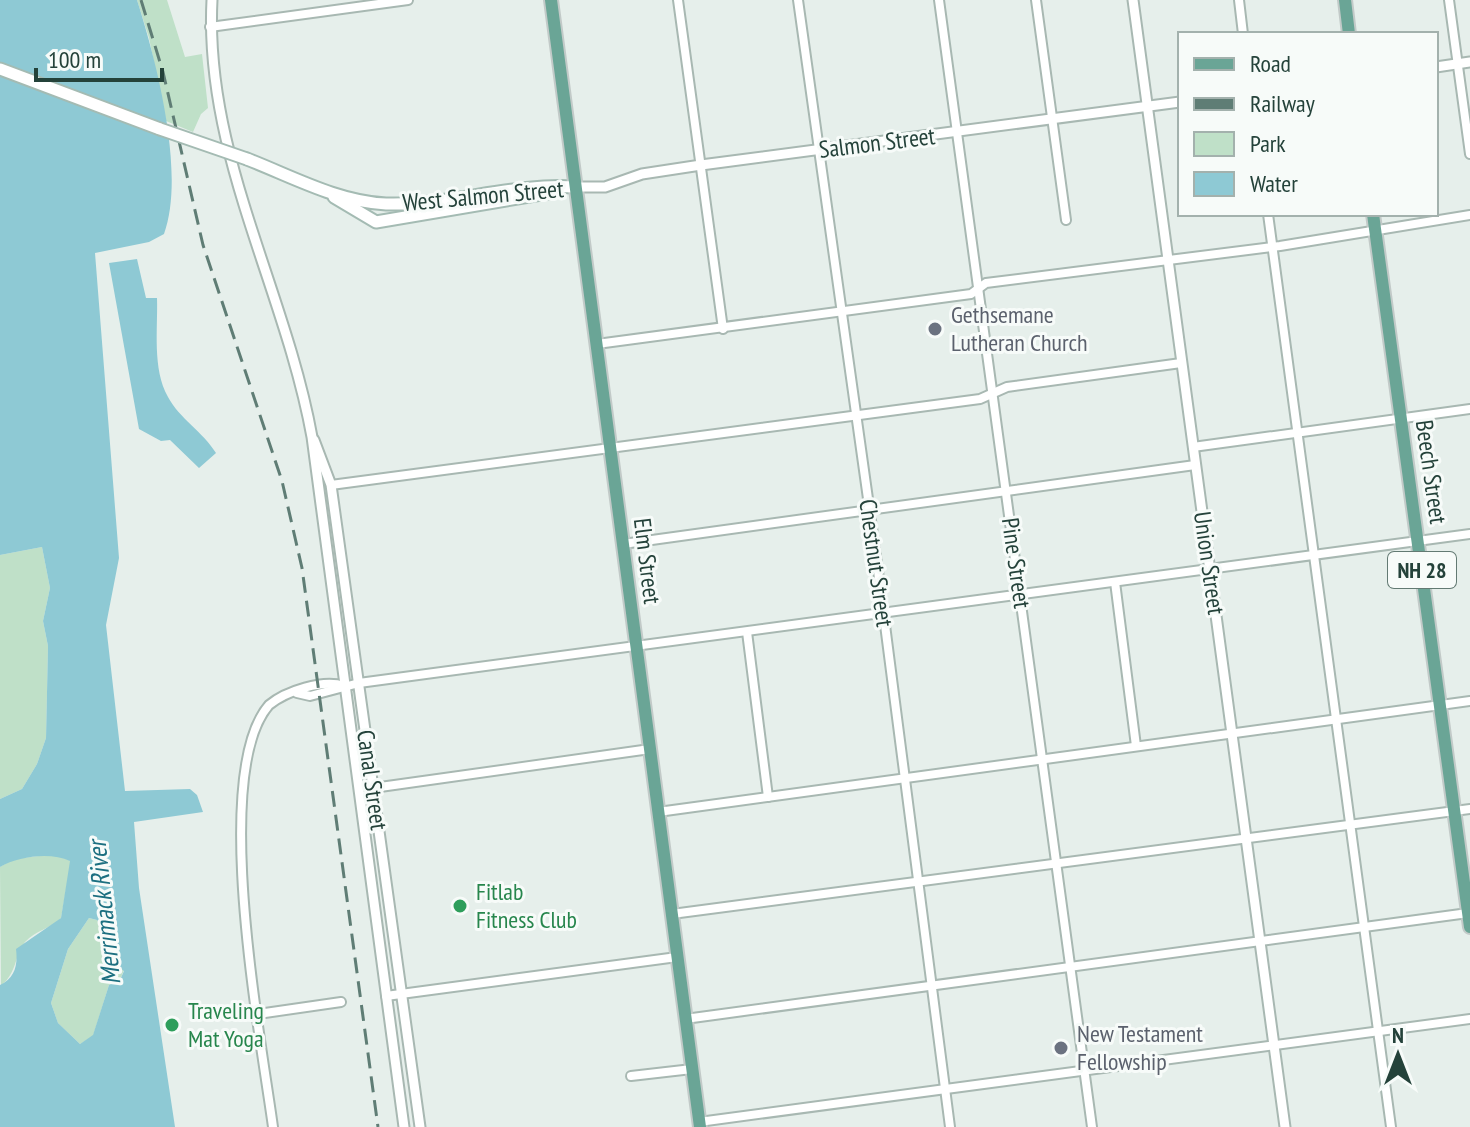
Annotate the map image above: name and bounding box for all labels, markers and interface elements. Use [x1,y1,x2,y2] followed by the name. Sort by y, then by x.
[36,32,162,82] scale bar
[1178,32,1438,216] legend
[48,44,101,75] text: 100 m
[1250,48,1291,79] text: Road
[1250,88,1315,119] text: Railway
[817,120,937,165] street label: Salmon Street
[1250,128,1286,159] text: Park
[1250,168,1298,199] text: Water
[401,173,565,218] street label: West Salmon Street
[951,299,1088,358] place label: Gethsemane Lutheran Church
[926,320,944,338] marker: Gethsemane Lutheran Church
[1409,418,1454,526] street label: Beech Street
[852,497,901,629] street label: Chestnut Street
[1187,509,1232,617] street label: Union Street
[627,516,668,606] street label: Elm Street
[995,516,1038,611] street label: Pine Street
[1388,552,1456,588] road number: NH 28
[350,728,395,832] street label: Canal Street
[79,835,127,987] water label: Merrimack River
[476,876,577,935] place label: Fitlab Fitness Club
[451,897,469,915] marker: Fitlab Fitness Club
[188,995,264,1054] place label: Traveling Mat Yoga
[1358,1015,1438,1095] north arrow
[163,1016,181,1034] marker: Traveling Mat Yoga
[1077,1018,1203,1077] place label: New Testament Fellowship
[1392,1021,1404,1049] text: N
[1052,1039,1070,1057] marker: New Testament Fellowship

